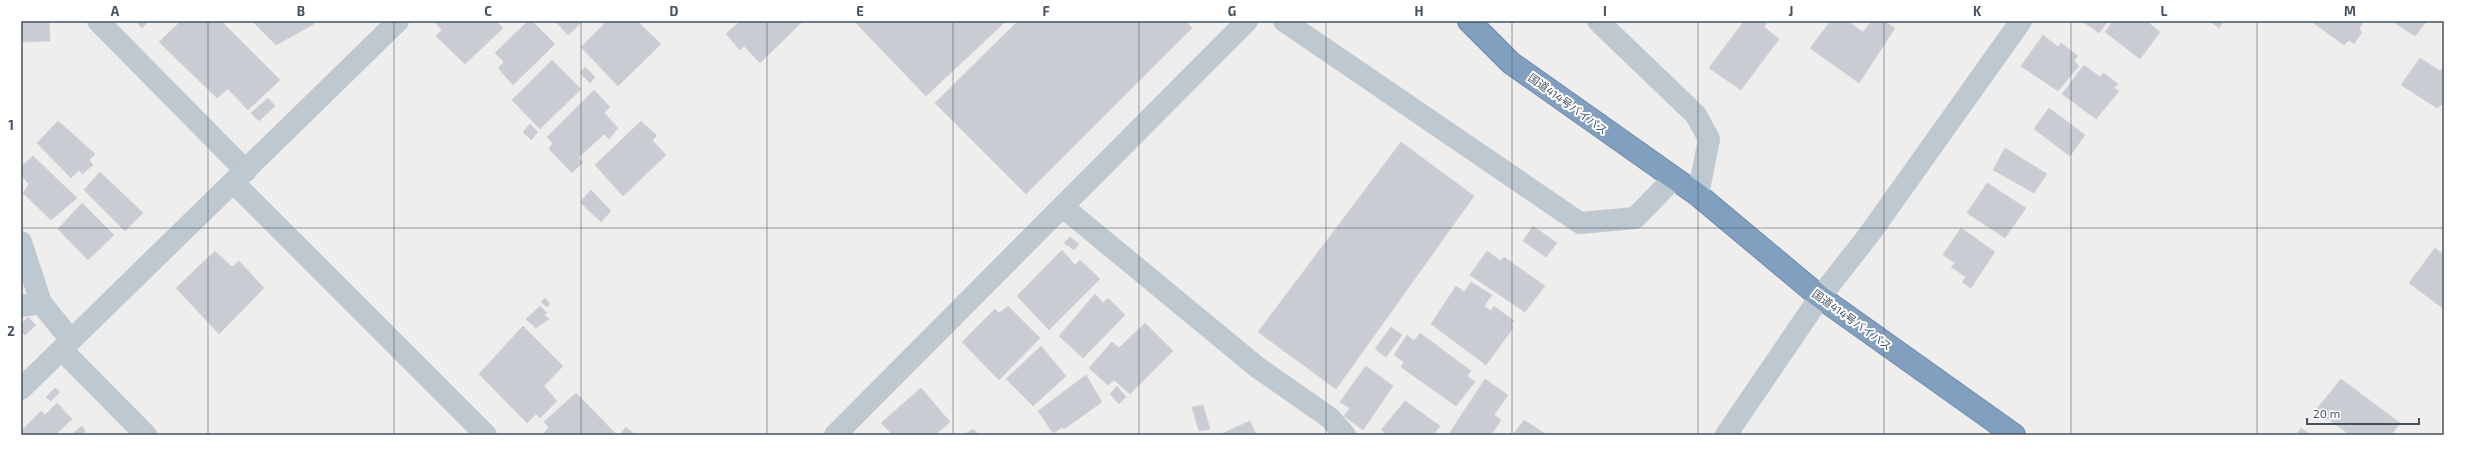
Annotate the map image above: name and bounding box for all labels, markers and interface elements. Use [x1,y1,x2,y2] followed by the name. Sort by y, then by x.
[111,3,120,19] text: A
[297,3,305,19] text: B
[484,3,492,19] text: C
[670,3,679,19] text: D
[856,3,864,19] text: E
[1042,3,1050,19] text: F
[1228,3,1236,19] text: G
[1415,3,1424,19] text: H
[1603,3,1607,19] text: I
[1789,3,1793,19] text: J
[1973,3,1982,19] text: K
[2161,3,2168,19] text: L
[2344,3,2356,19] text: M
[1526,71,1610,137] street label: 国道414号バイパス
[8,117,14,133] text: 1
[1810,287,1894,353] street label: 国道414号バイパス
[7,323,15,339] text: 2
[2307,400,2419,426] scale bar
[2313,406,2340,420] text: 20 m

